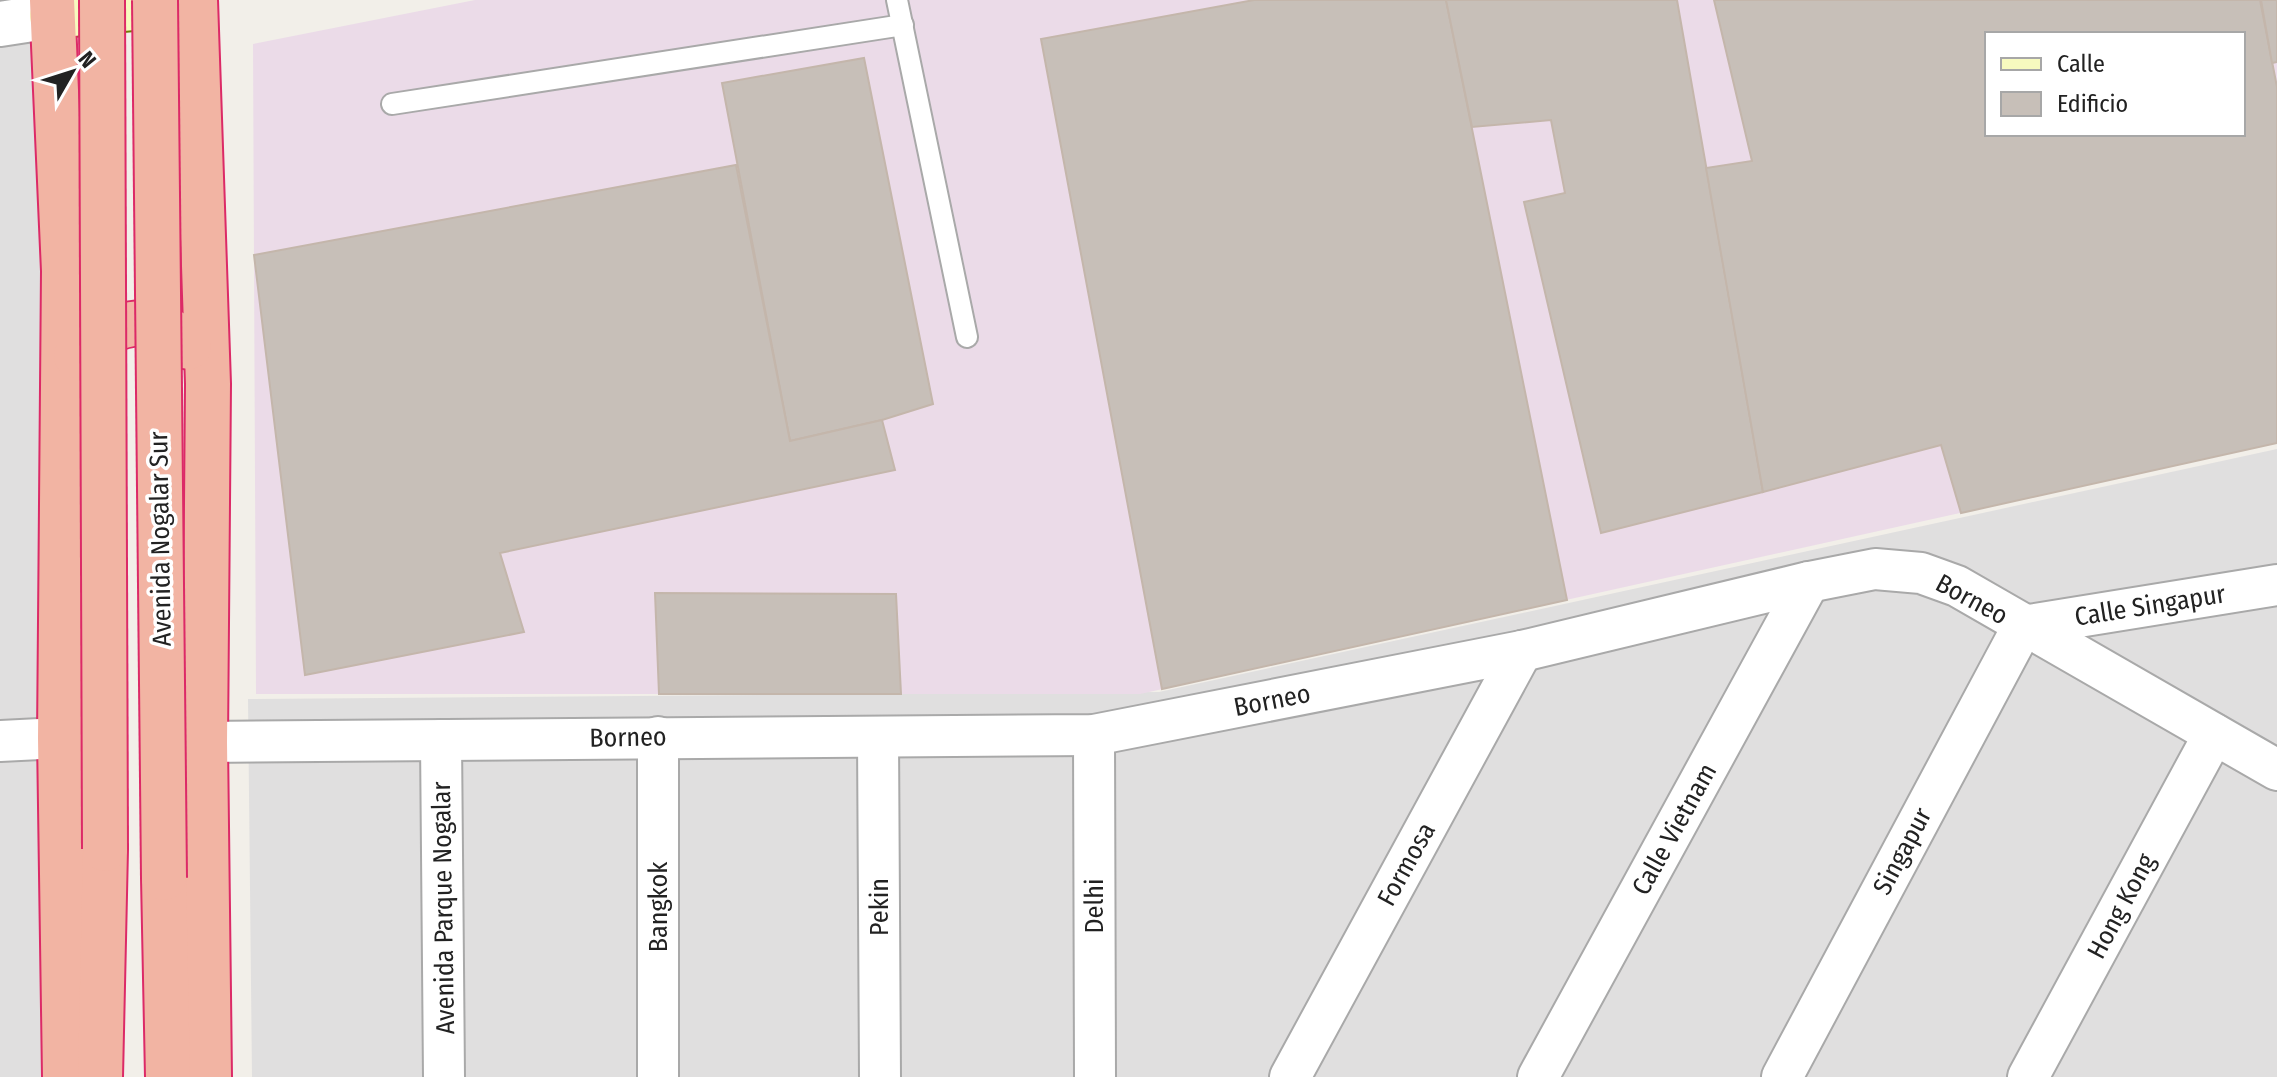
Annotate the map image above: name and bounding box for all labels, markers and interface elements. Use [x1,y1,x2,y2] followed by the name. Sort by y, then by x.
[32,32,112,112] north arrow
[1985,32,2245,136] legend
[73,46,102,73] text: N
[2057,50,2105,78] text: Calle
[2057,90,2128,118] text: Edificio
[143,431,178,647] street label: Avenida Nogalar Sur
[1930,568,2013,631] street label: Borneo
[2073,578,2228,633] street label: Calle Singapur
[1231,678,1313,723] street label: Borneo
[589,721,667,754] street label: Borneo
[1626,758,1723,900] street label: Calle Vietnam
[426,781,461,1035] street label: Avenida Parque Nogalar
[1867,802,1938,900] street label: Singapur
[1371,817,1442,911] street label: Formosa
[2081,848,2162,964] street label: Hong Kong
[643,861,674,952] street label: Bangkok
[864,878,895,936] street label: Pekin
[1079,878,1110,934] street label: Delhi

